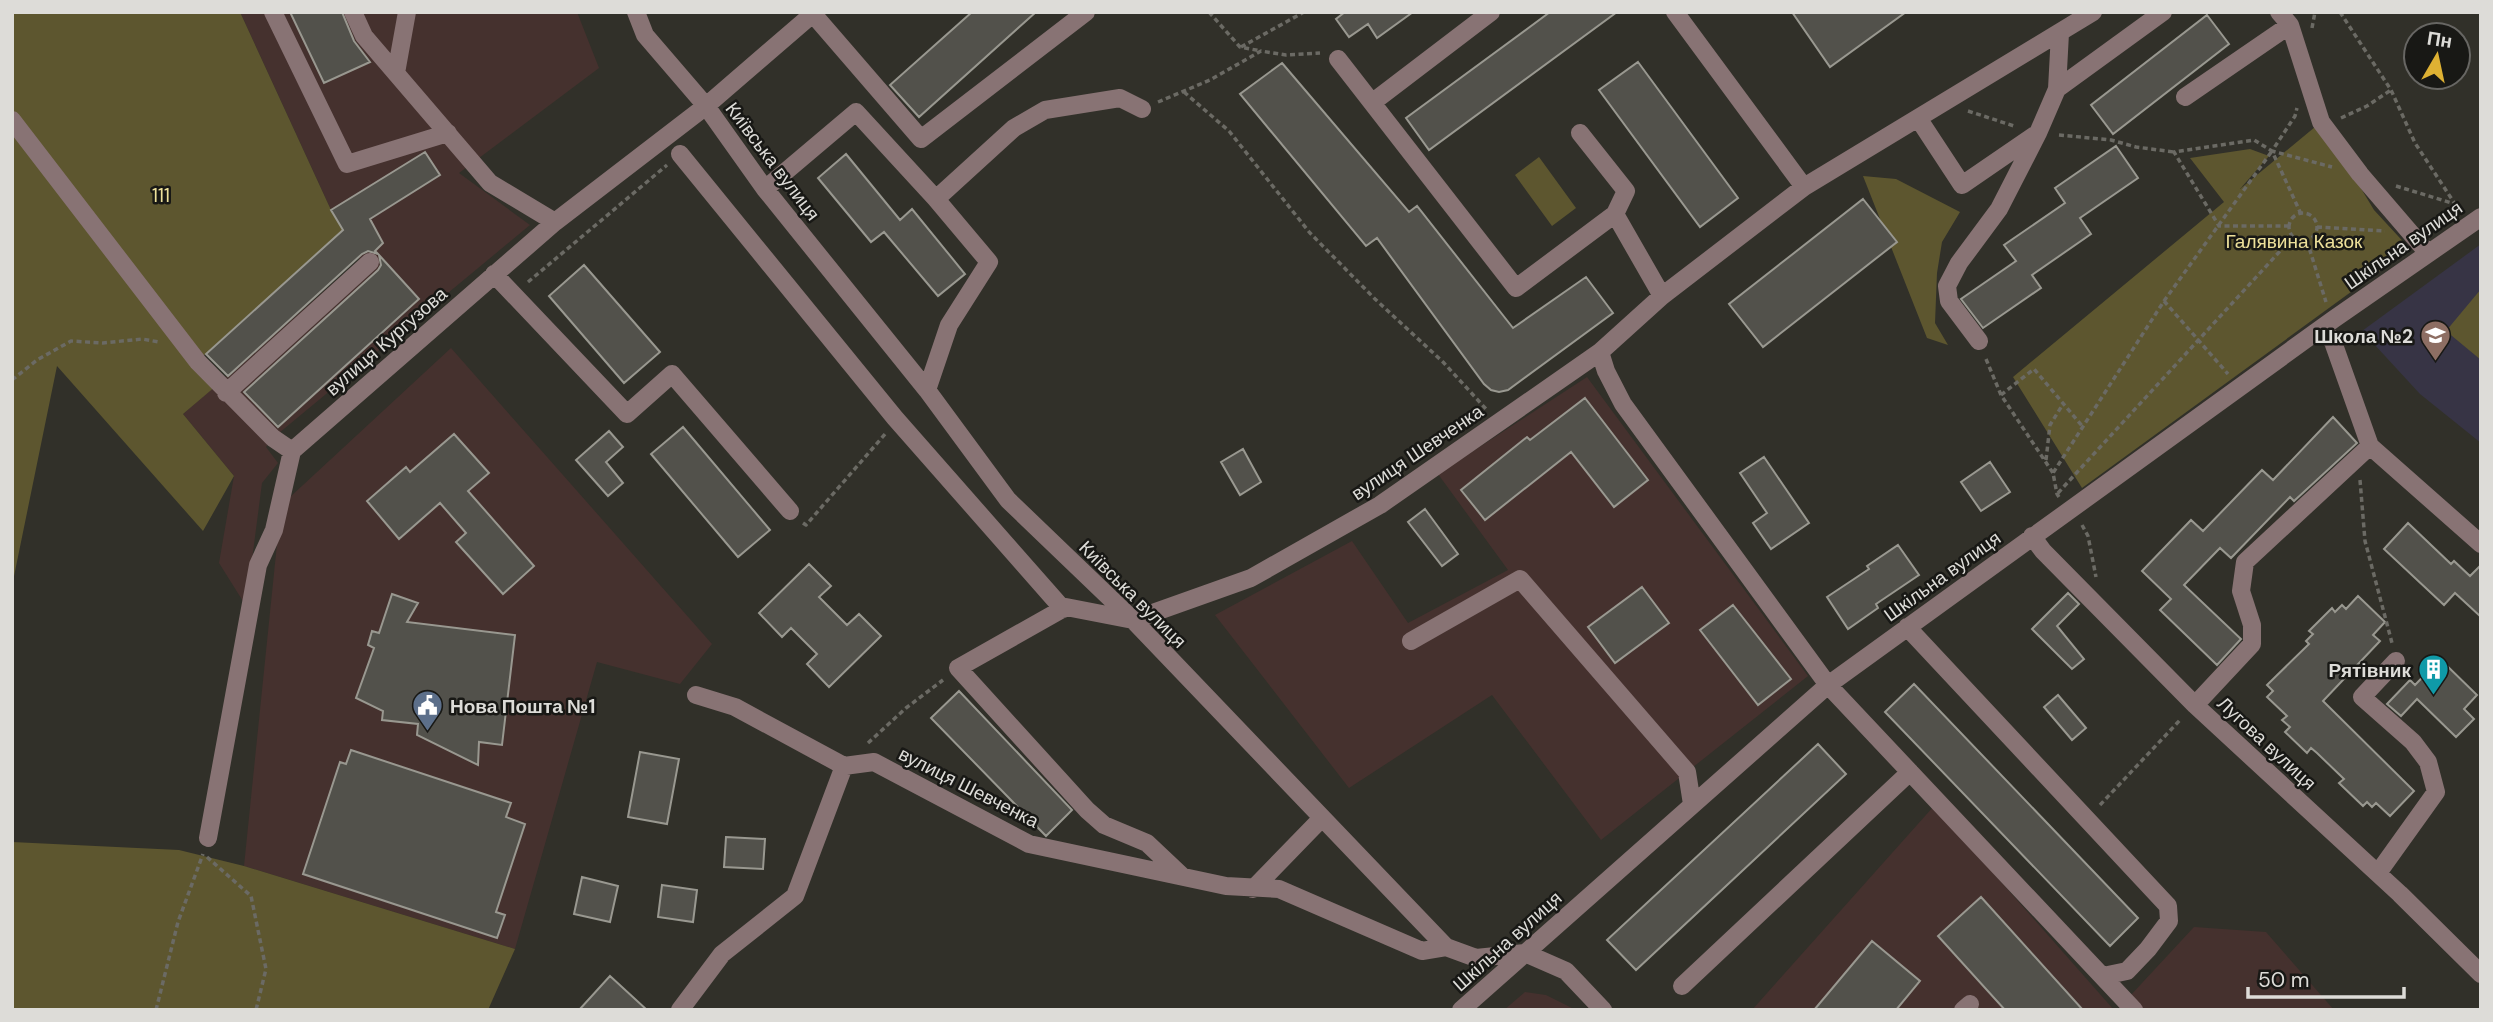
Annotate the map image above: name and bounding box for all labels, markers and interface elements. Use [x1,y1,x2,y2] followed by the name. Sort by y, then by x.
[2402,21,2472,91] north arrow
[2425,25,2454,54] text: Пн
[720,97,825,226] street label: Київська вулиця
[152,183,170,208] park label: 111
[2339,195,2467,295] street label: Шкільна вулиця
[2226,229,2363,254] park label: Галявина Казок
[320,281,453,401] street label: вулиця Кургузова
[2419,319,2453,363] school or university icon: Школа №2
[2314,324,2413,349] place label: Школа №2
[1346,399,1489,506] street label: вулиця Шевченка
[1879,526,2006,627] street label: Шкільна вулиця
[1074,535,1192,653] street label: Київська вулиця
[2417,653,2451,697] building icon: Рятівник
[2329,658,2411,683] place label: Рятівник
[410,689,444,733] public building icon: Нова Пошта №1
[2212,691,2321,796] street label: Лугова вулиця
[450,694,595,719] place label: Нова Пошта №1
[894,741,1044,834] street label: вулиця Шевченка
[1447,886,1567,997] street label: Шкільна вулиця
[2248,956,2404,1000] scale bar
[2258,966,2309,994] text: 50 m

